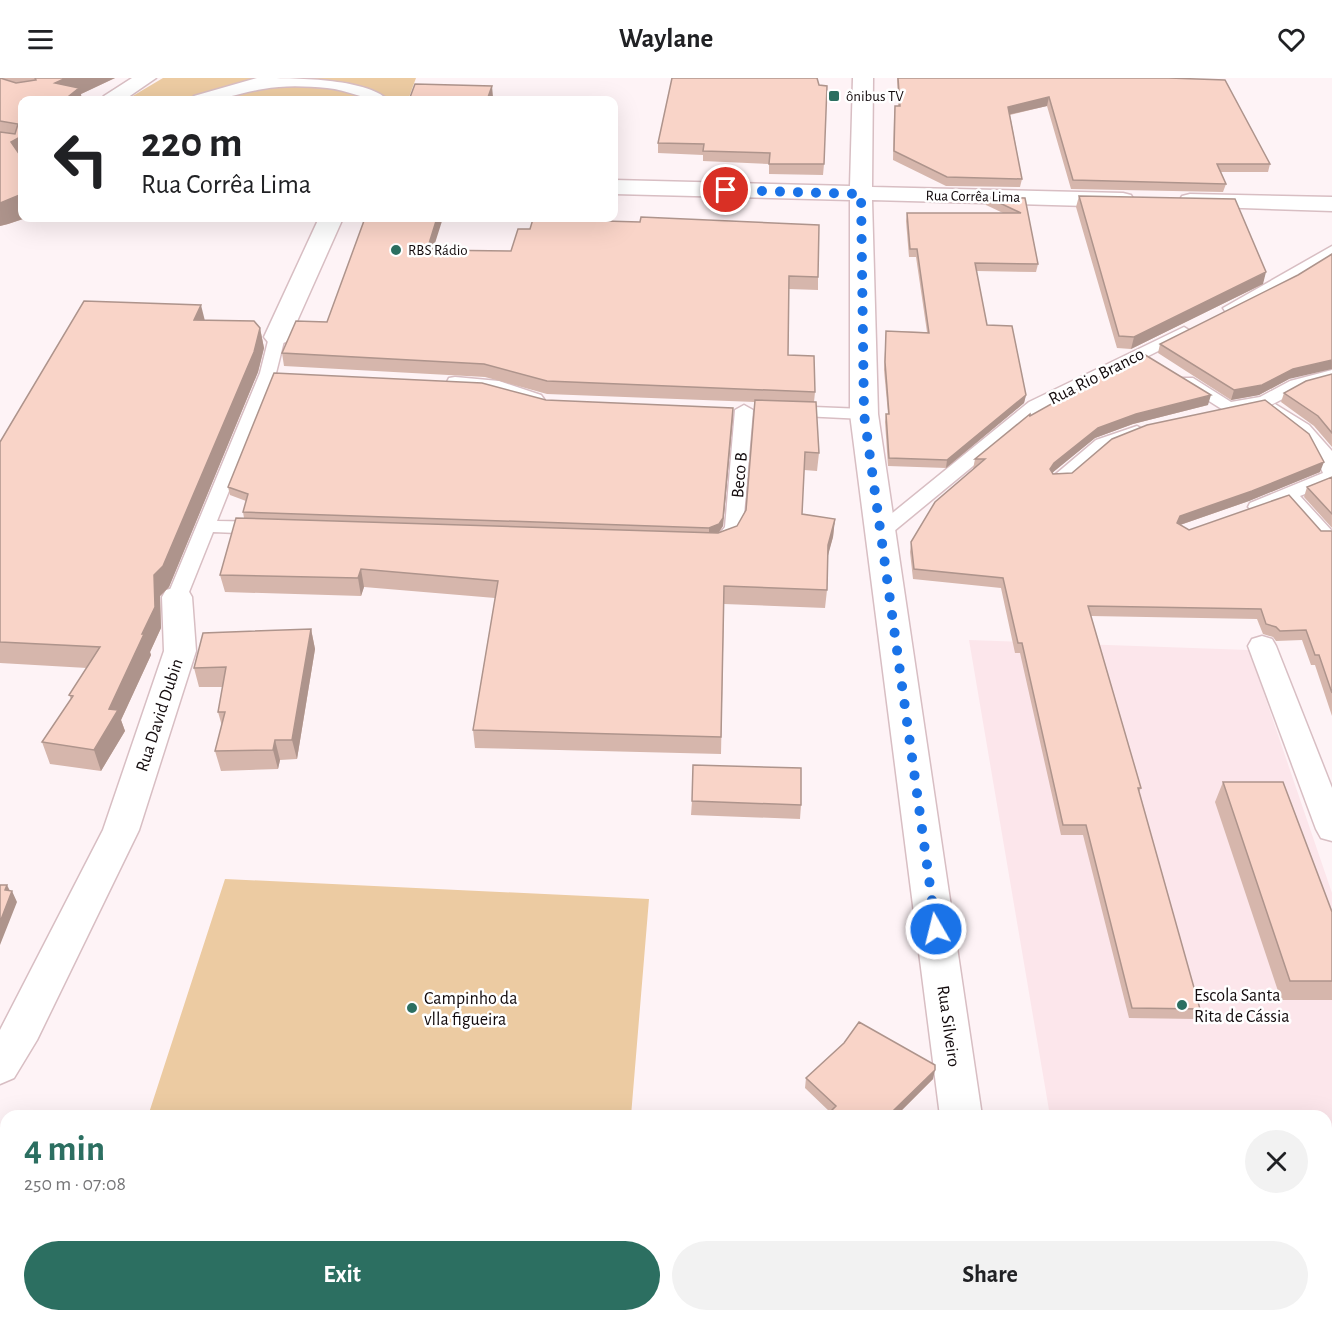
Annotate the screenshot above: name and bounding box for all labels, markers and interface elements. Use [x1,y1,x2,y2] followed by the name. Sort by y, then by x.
[24,23,57,56] icon: menu
[1275,23,1308,56] icon: heart
[619,25,713,52] text: Waylane
[827,89,841,103] marker: ônibus TV
[846,89,904,104] place label: ônibus TV
[42,120,120,198] icon: left
[141,122,243,164] text: 220 m
[700,164,751,215] pin
[141,171,311,198] text: Rua Corrêa Lima
[709,173,742,206] icon: arrive
[926,188,1020,205] street label: Rua Corrêa Lima
[389,243,403,257] marker: RBS Rádio
[408,243,468,258] place label: RBS Rádio
[1046,345,1147,409] street label: Rua Rio Branco
[729,451,751,499] street label: Beco B
[133,657,187,774] street label: Rua David Dubin
[904,897,968,961] position arrow
[933,984,963,1068] street label: Rua Silveiro
[1194,987,1290,1026] place label: Escola Santa Rita de Cássia
[424,990,518,1029] place label: Campinho da vlla figueira
[1175,998,1189,1012] marker: Escola Santa Rita de Cássia
[405,1001,419,1015] marker: Campinho da vlla figueira
[1245,1130,1308,1193] button: close
[24,1131,105,1167] text: 4 min
[24,1174,126,1194] text: 250 m · 07:08
[24,1241,660,1310] button: Exit
[672,1241,1308,1310] button: Share

